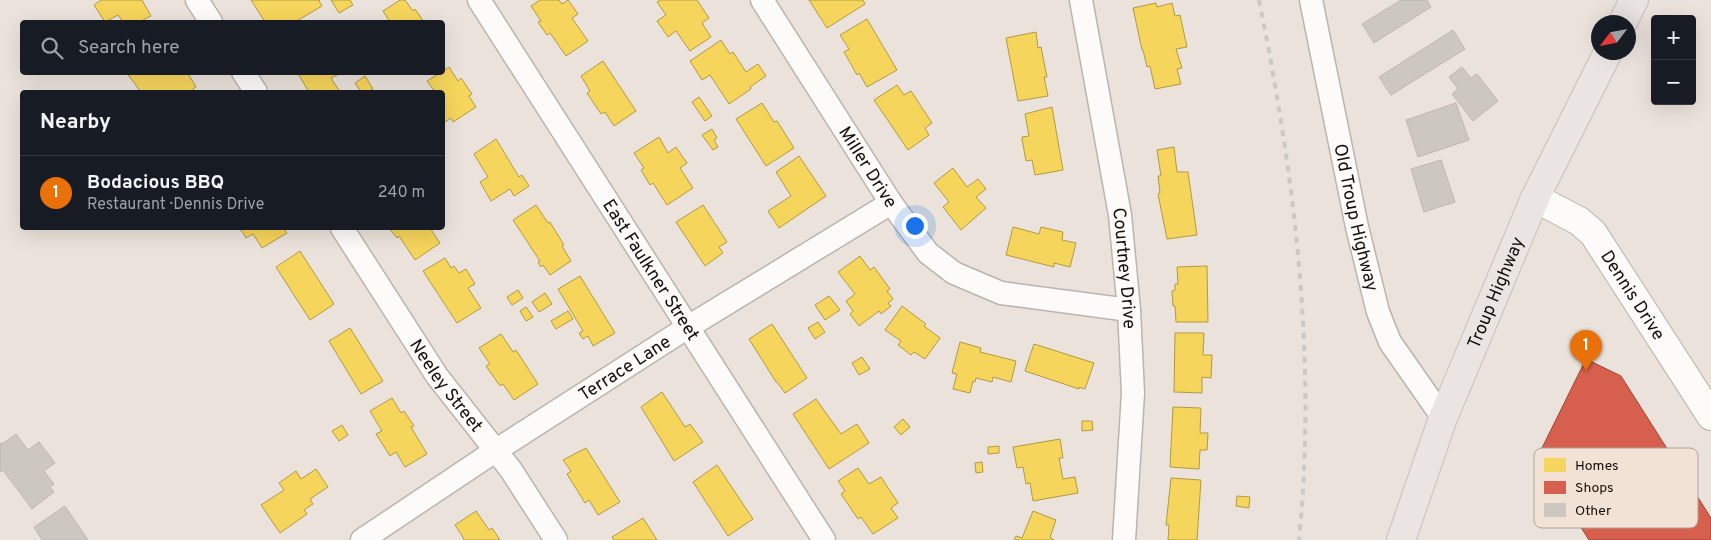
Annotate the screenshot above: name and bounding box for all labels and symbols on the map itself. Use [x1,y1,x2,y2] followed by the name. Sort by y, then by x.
[1591,15,1636,60] north arrow
[832,123,901,213] street label: Miller Drive
[1327,142,1382,294] street label: Old Troup Highway
[596,195,704,345] street label: East Faulkner Street
[1106,206,1140,329] street label: Courtney Drive
[902,213,928,239] your location
[1463,234,1530,353] street label: Troup Highway
[1594,247,1669,345] street label: Dennis Drive
[1570,330,1602,371] pin: 1
[575,331,676,407] street label: Terrace Lane
[403,335,487,438] street label: Neeley Street
[1534,448,1698,528] legend
[1575,458,1619,475] text: Homes
[1575,480,1614,497] text: Shops
[1575,503,1612,520] text: Other

